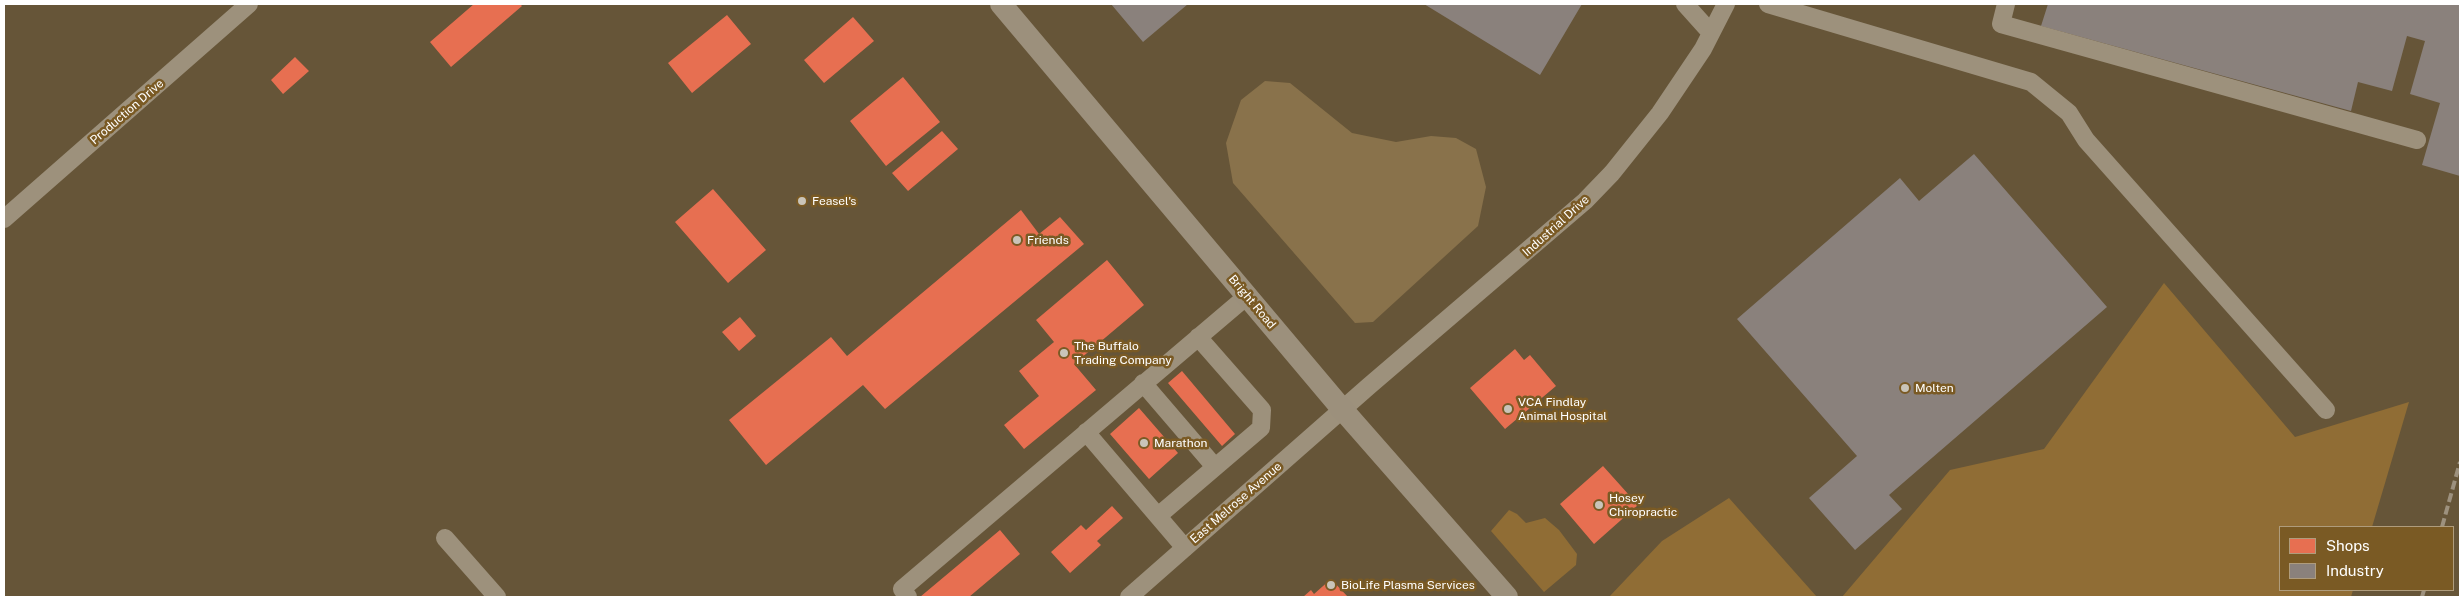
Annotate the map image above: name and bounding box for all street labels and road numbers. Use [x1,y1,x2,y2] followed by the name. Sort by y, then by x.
[87,76,167,148] street label: Production Drive
[1520,192,1592,260] street label: Industrial Drive
[1225,272,1279,332] street label: Bright Road
[1187,459,1285,547] street label: East Melrose Avenue

